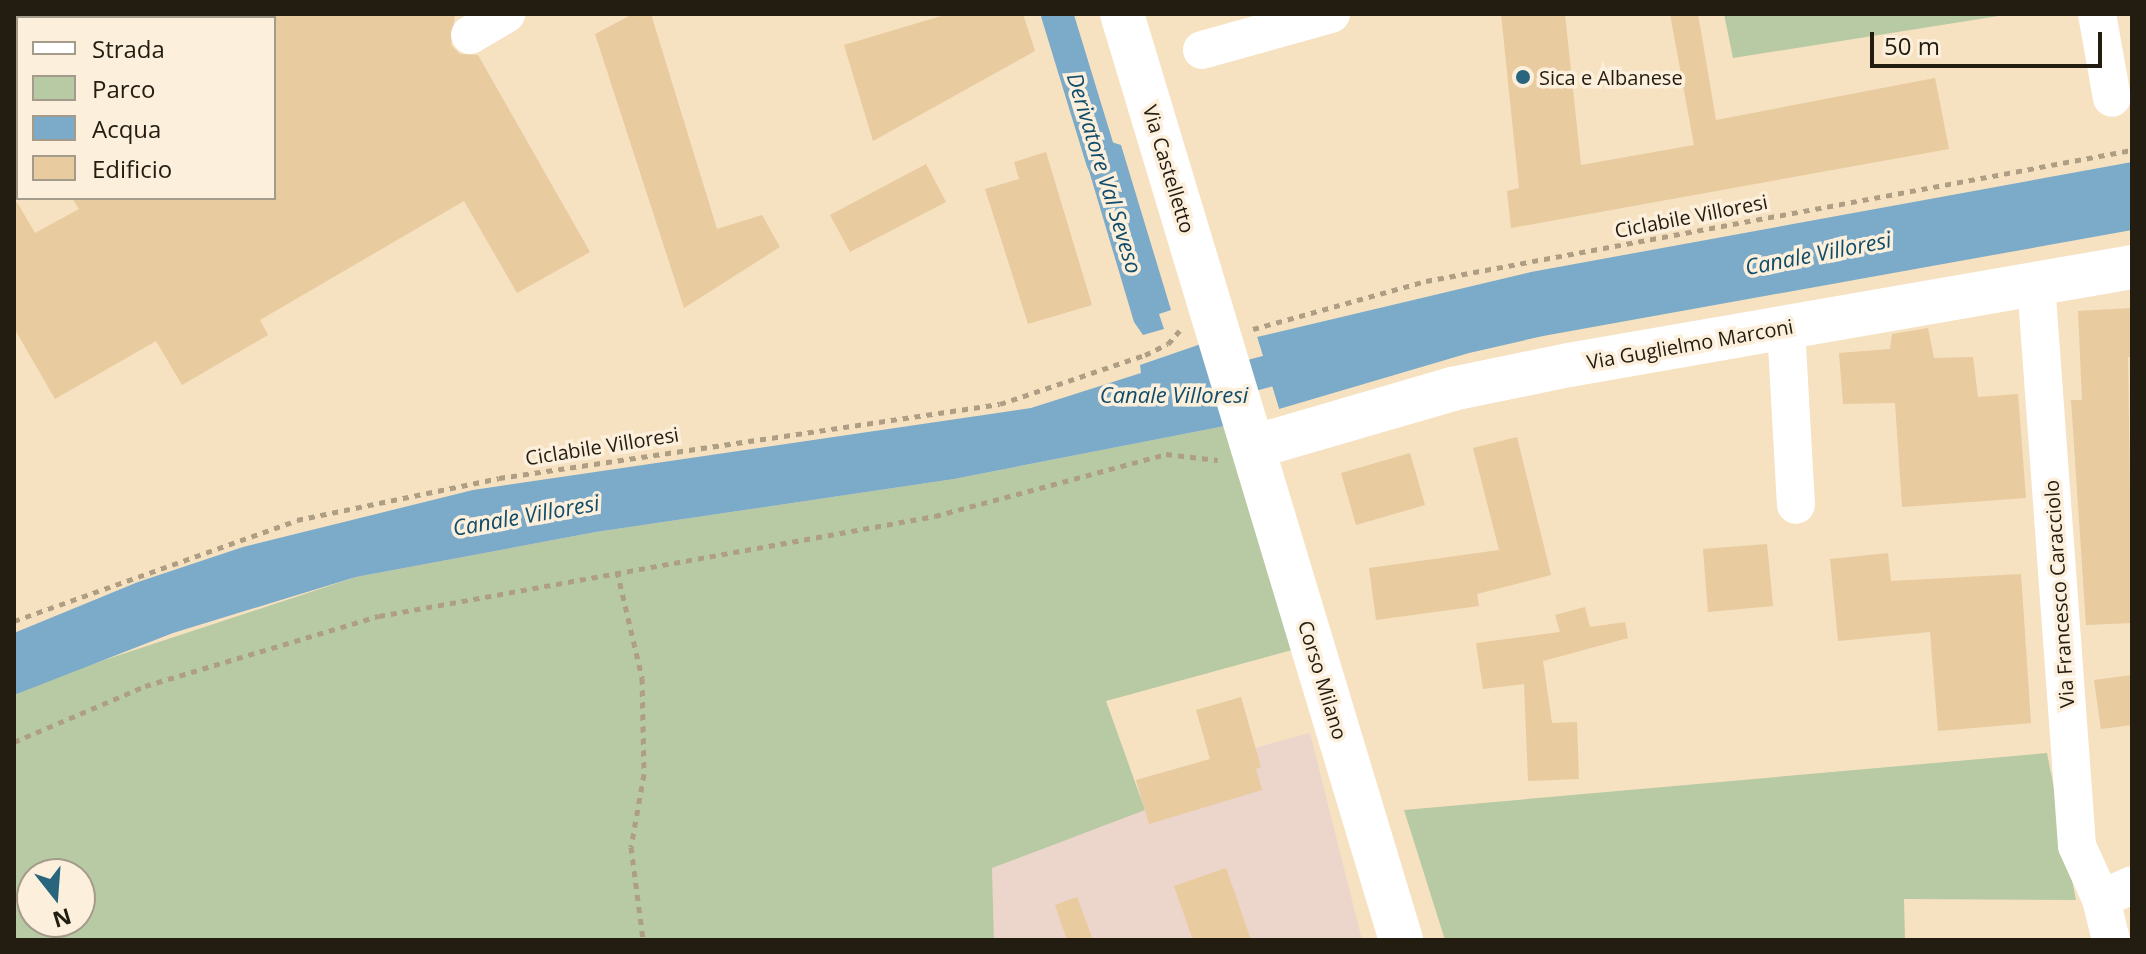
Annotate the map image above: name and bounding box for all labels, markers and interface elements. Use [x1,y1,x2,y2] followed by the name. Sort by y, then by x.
[16,16,276,200] legend
[1874,16,2106,66] scale bar
[1884,29,1940,62] text: 50 m
[92,32,165,65] text: Strada
[1539,65,1683,89] place label: Sica e Albanese
[1514,68,1532,86] marker: Sica e Albanese
[1062,70,1148,276] water label: Derivatore Val Seveso
[92,72,156,105] text: Parco
[1138,102,1200,236] street label: Via Castelletto
[92,112,161,145] text: Acqua
[92,152,172,185] text: Edificio
[1613,189,1769,243] street label: Ciclabile Villoresi
[1743,226,1893,280] water label: Canale Villoresi
[1585,314,1795,374] street label: Via Guglielmo Marconi
[1100,382,1248,408] water label: Canale Villoresi
[523,422,681,470] street label: Ciclabile Villoresi
[2039,479,2079,709] street label: Via Francesco Caracciolo
[451,489,601,541] water label: Canale Villoresi
[1294,618,1352,742] street label: Corso Milano
[16,858,96,938] north arrow
[49,902,75,936] text: N

